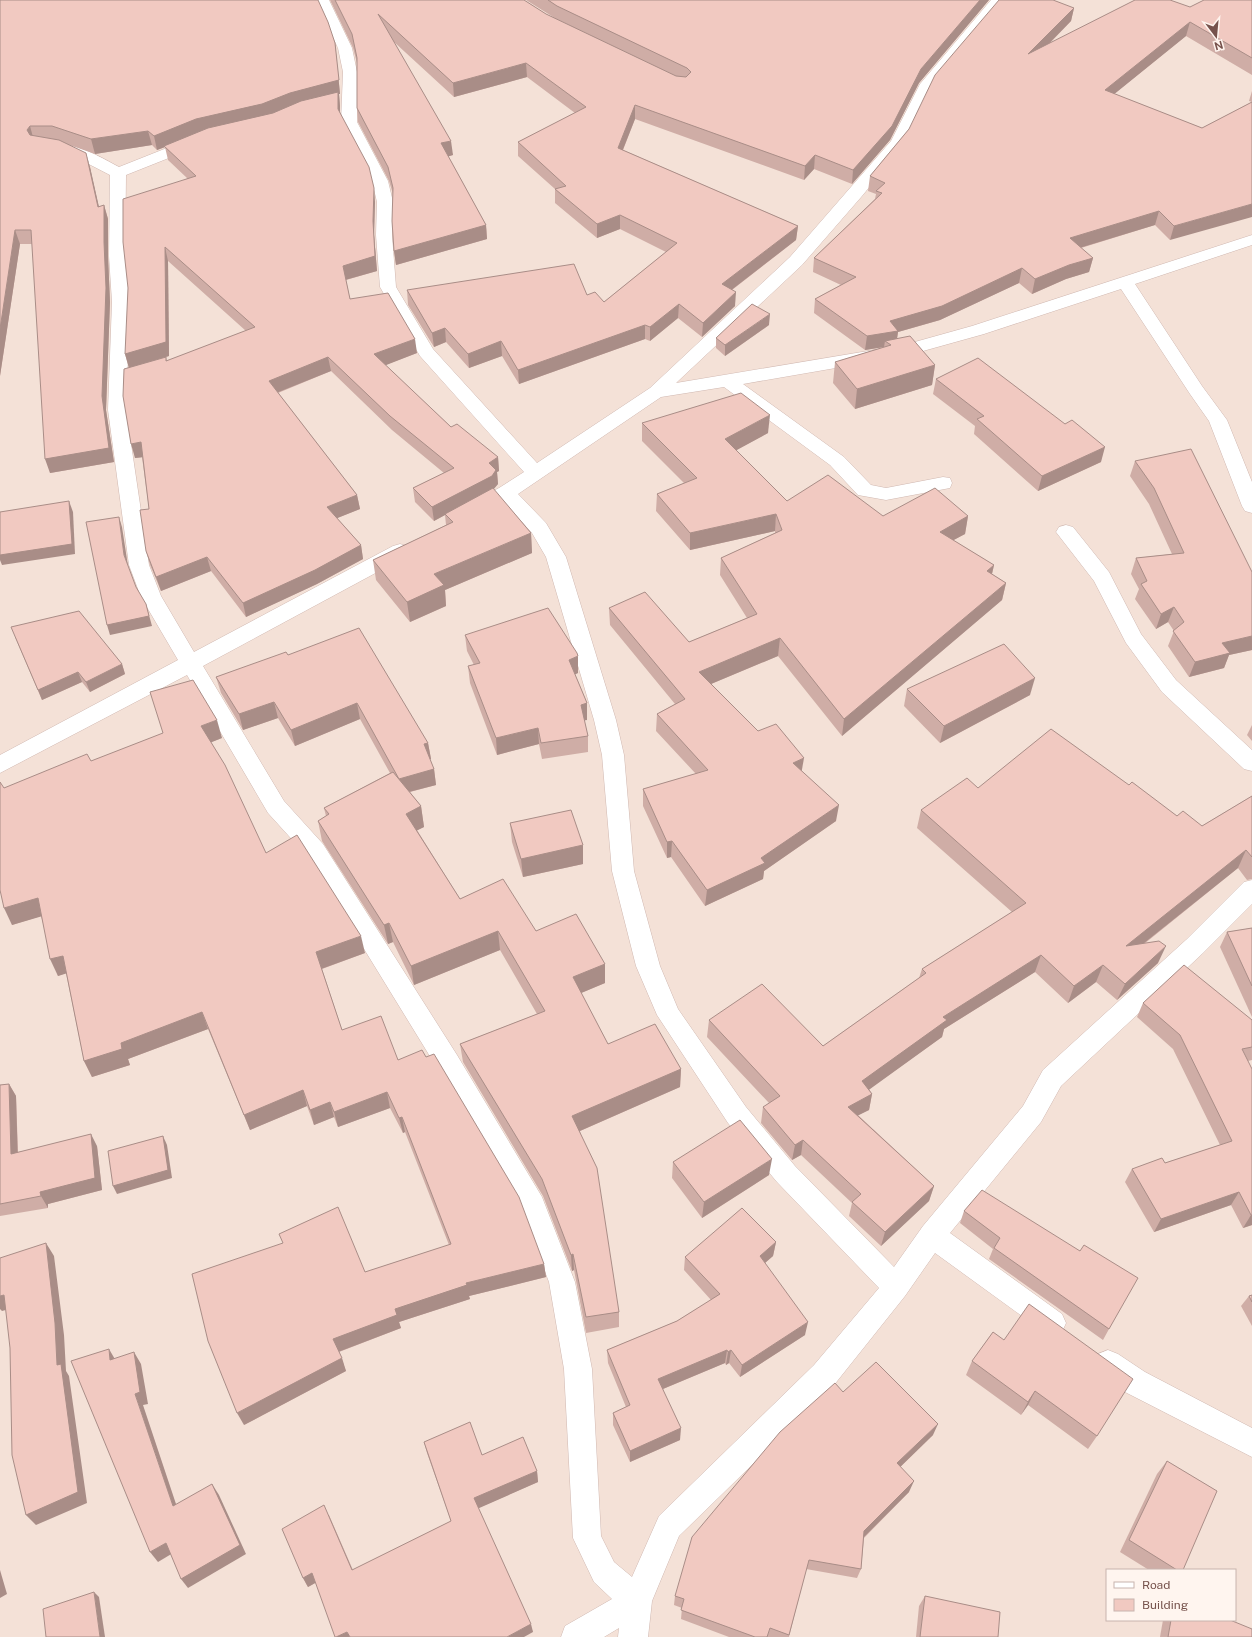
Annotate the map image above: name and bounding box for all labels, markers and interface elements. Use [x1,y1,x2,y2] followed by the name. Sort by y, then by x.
[1196,16,1236,56] north arrow
[1213,39,1225,53] text: N
[1106,1569,1236,1621] legend
[1142,1578,1170,1592] text: Road
[1142,1598,1188,1612] text: Building

